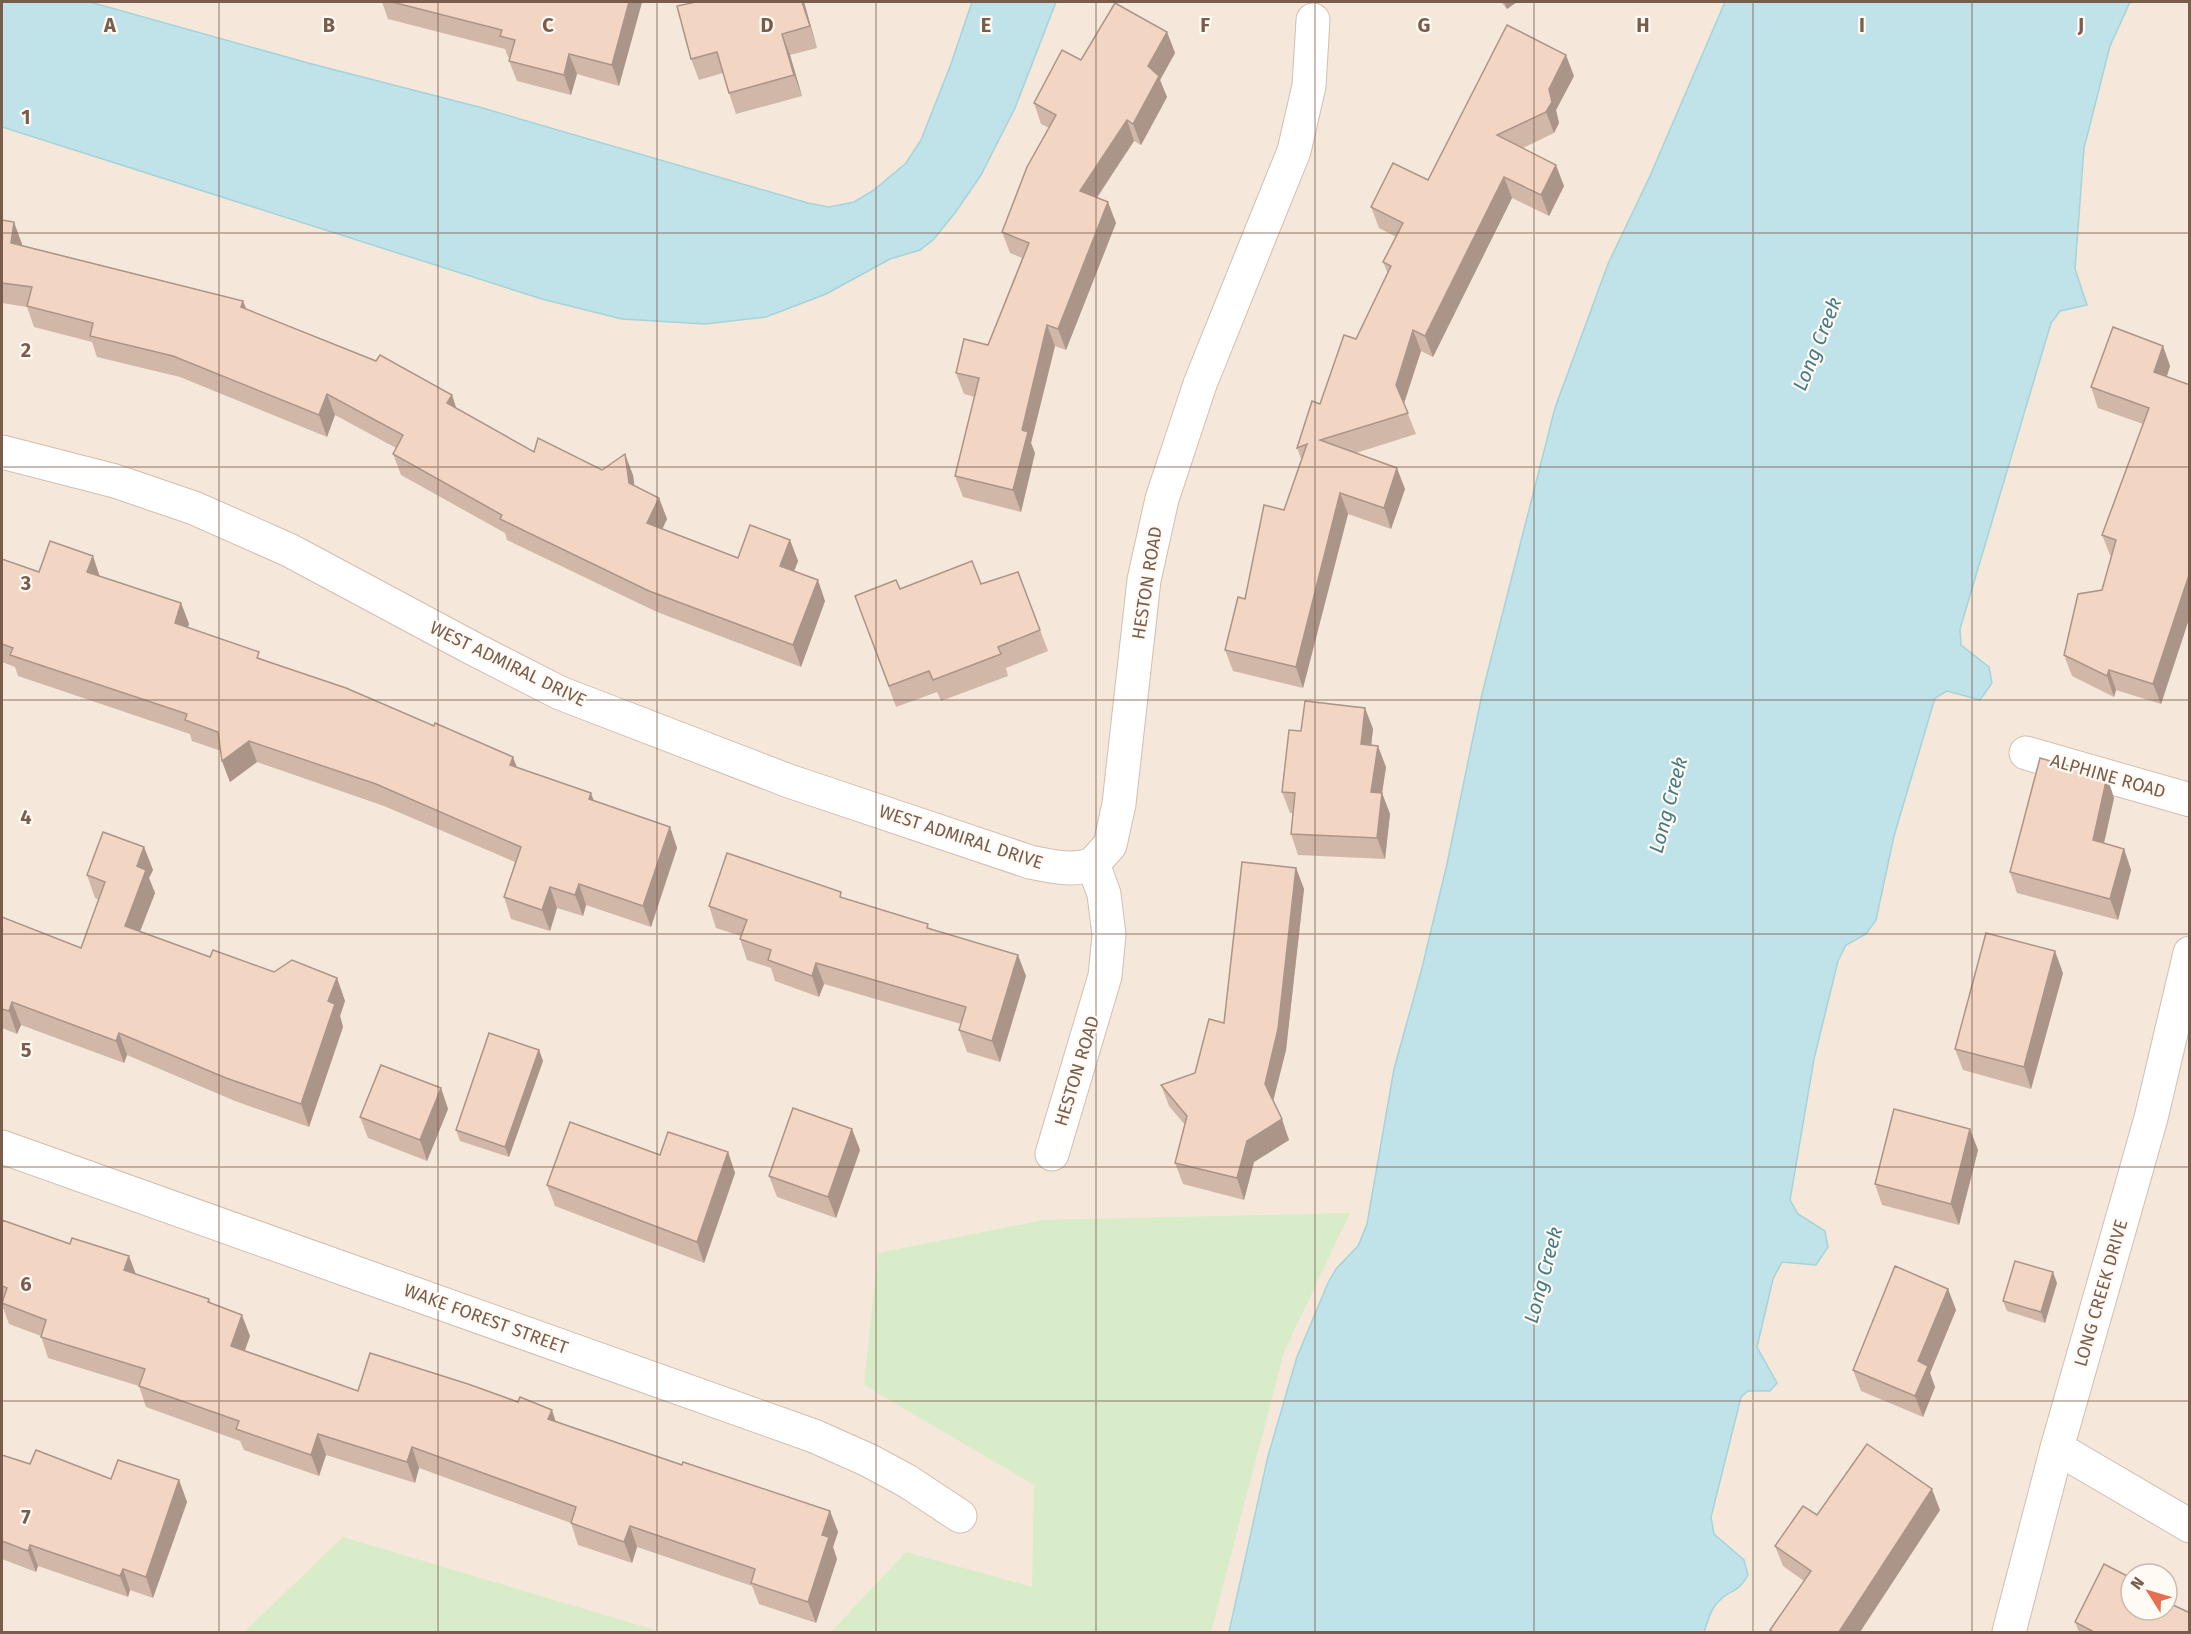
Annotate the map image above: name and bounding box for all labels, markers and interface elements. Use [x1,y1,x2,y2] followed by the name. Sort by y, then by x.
[103,13,117,37] text: A
[323,13,335,37] text: B
[542,13,554,37] text: C
[760,13,774,37] text: D
[981,13,991,37] text: E
[1200,13,1210,37] text: F
[1418,13,1430,37] text: G
[1636,13,1650,37] text: H
[1859,13,1865,37] text: I
[2077,13,2084,37] text: J
[21,105,31,129] text: 1
[1787,294,1847,394] water label: Long Creek
[21,338,31,362] text: 2
[1127,525,1167,641] street label: HESTON ROAD
[20,571,31,595] text: 3
[426,617,590,711] street label: WEST ADMIRAL DRIVE
[2048,749,2168,803] street label: ALPHINE ROAD
[1644,754,1692,856] water label: Long Creek
[876,800,1046,874] street label: WEST ADMIRAL DRIVE
[20,805,32,829] text: 4
[1050,1013,1104,1129] street label: HESTON ROAD
[21,1038,32,1062] text: 5
[2069,1217,2133,1369] street label: LONG CREEK DRIVE
[1519,1224,1567,1326] water label: Long Creek
[20,1272,32,1296] text: 6
[401,1279,572,1359] street label: WAKE FOREST STREET
[21,1505,31,1529] text: 7
[2119,1562,2179,1622] north arrow
[2127,1573,2148,1593] text: N

